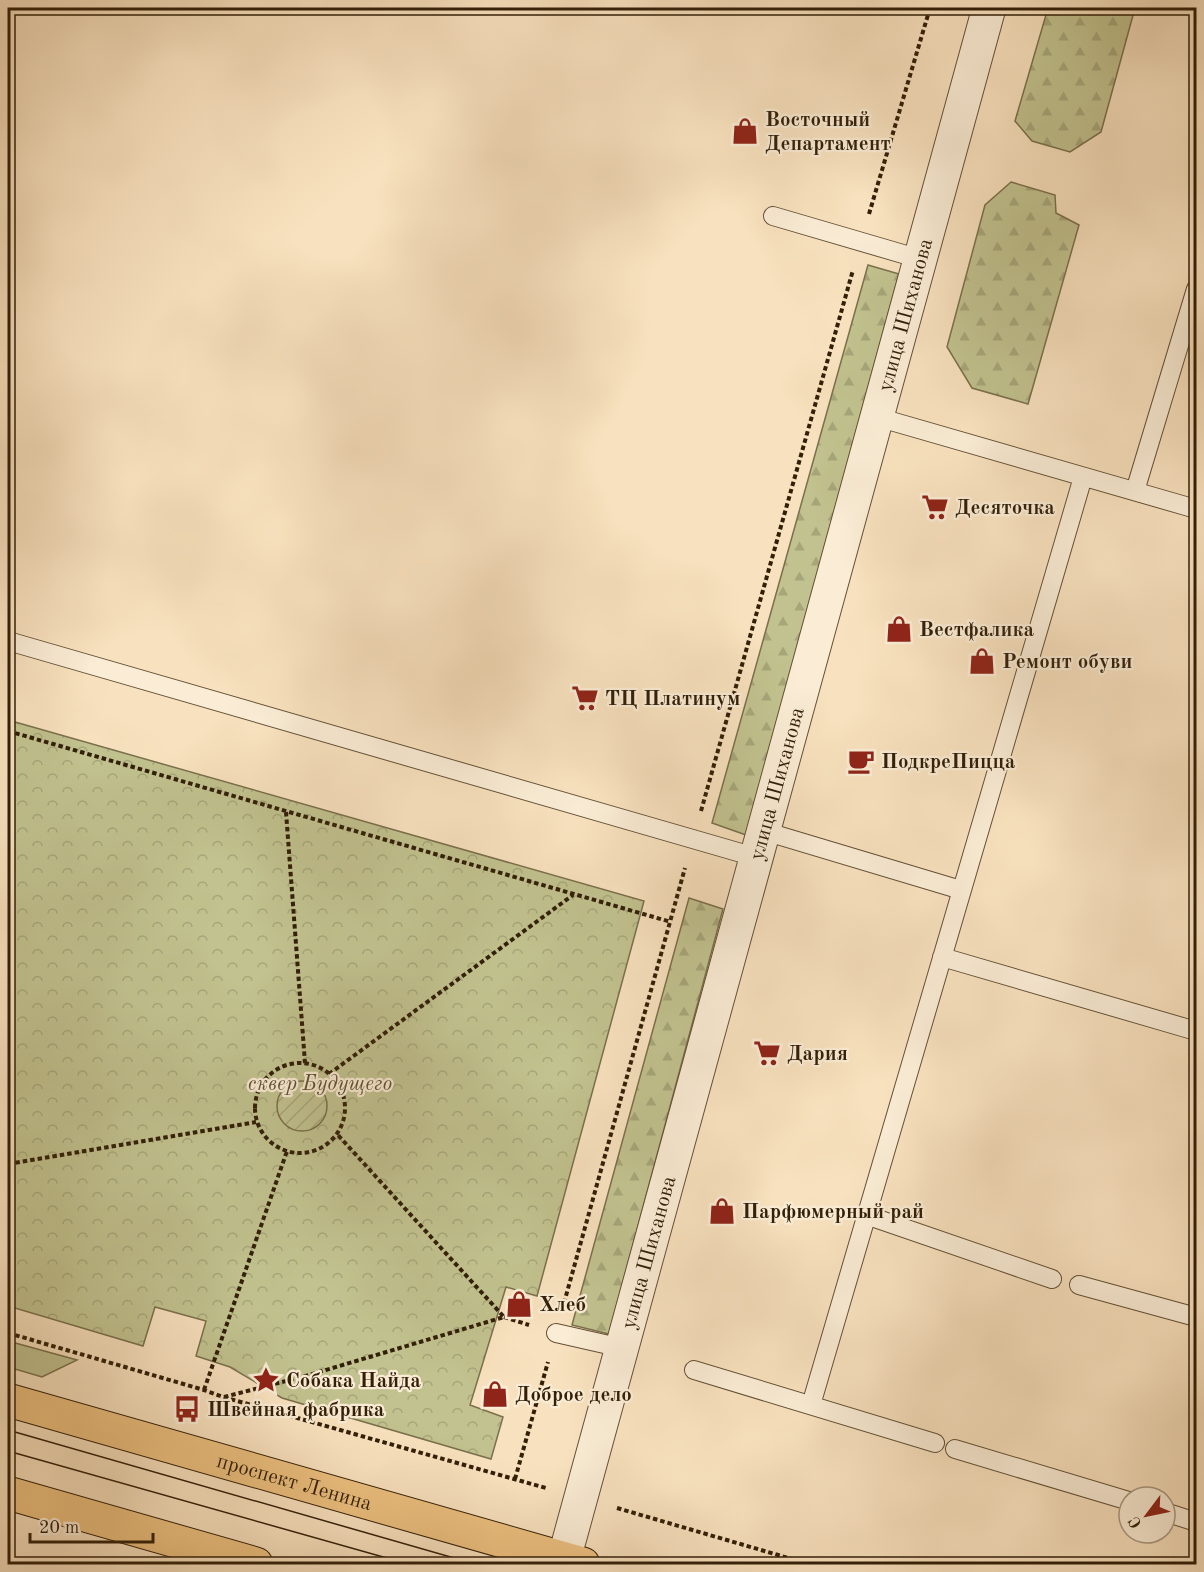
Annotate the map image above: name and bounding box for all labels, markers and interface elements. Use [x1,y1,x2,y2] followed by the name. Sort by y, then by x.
[765,110,891,155] place label: Восточный Департамент
[730,116,760,146] shop icon: Восточный Департамент
[875,236,937,394] street label: улица Шиханова
[920,492,950,522] supermarket icon: Десяточка
[955,498,1055,519] place label: Десяточка
[884,614,914,644] shop icon: Вестфалика
[919,620,1035,641] place label: Вестфалика
[967,646,997,676] shop icon: Ремонт обуви
[1002,652,1132,673] place label: Ремонт обуви
[570,683,600,713] supermarket icon: ТЦ Платинум
[605,689,741,710] place label: ТЦ Платинум
[747,705,809,863] street label: улица Шиханова
[846,746,876,776] cafe icon: ПодкреПицца
[881,752,1016,773] place label: ПодкреПицца
[752,1038,782,1068] supermarket icon: Дария
[787,1044,848,1065] place label: Дария
[248,1074,392,1095] park label: сквер Будущего
[619,1174,680,1332] street label: улица Шиханова
[707,1196,737,1226] shop icon: Парфюмерный рай
[742,1202,924,1223] place label: Парфюмерный рай
[504,1289,534,1319] shop icon: Хлеб
[539,1295,586,1316] place label: Хлеб
[251,1365,281,1395] place icon: Собака Найда
[286,1371,421,1392] place label: Собака Найда
[480,1379,510,1409] shop icon: Доброе дело
[515,1385,632,1406] place label: Доброе дело
[172,1394,202,1424] bus stop icon: Швейная фабрика
[207,1400,385,1421] place label: Швейная фабрика
[214,1451,374,1515] street label: проспект Ленина
[1117,1485,1177,1545] north arrow
[30,1506,153,1544] scale bar
[1126,1513,1146,1531] text: С
[39,1519,79,1537] text: 20 m

